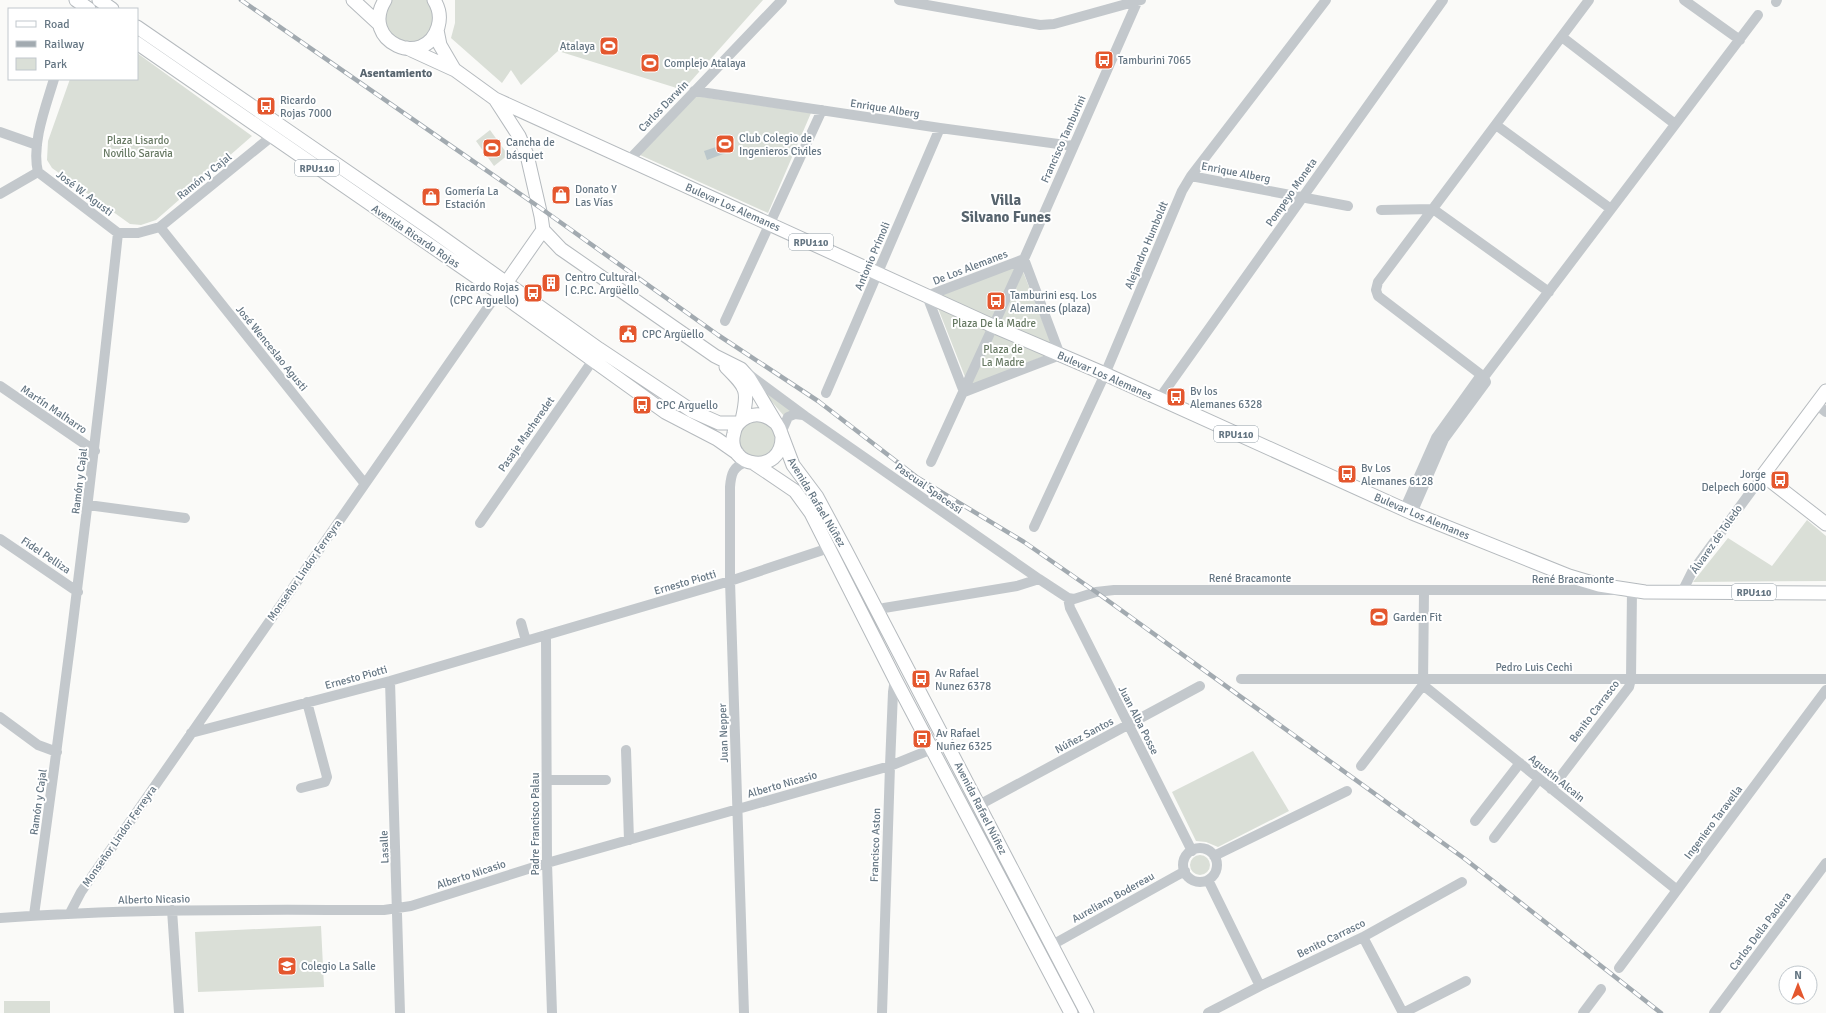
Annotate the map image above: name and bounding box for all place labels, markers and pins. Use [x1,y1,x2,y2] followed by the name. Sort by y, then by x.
[598,35,620,57] sports icon: Atalaya
[560,40,595,53] place label: Atalaya
[1093,49,1115,71] bus stop icon: Tamburini 7065
[639,52,661,74] sports icon: Complejo Atalaya
[1118,54,1191,67] place label: Tamburini 7065
[664,57,746,70] place label: Complejo Atalaya
[280,94,332,120] place label: Ricardo Rojas 7000
[255,95,277,117] bus stop icon: Ricardo Rojas 7000
[739,132,822,158] place label: Club Colegio de Ingenieros Civiles
[714,133,736,155] sports icon: Club Colegio de Ingenieros Civiles
[506,136,555,162] place label: Cancha de básquet
[481,137,503,159] sports icon: Cancha de básquet
[575,183,617,209] place label: Donato Y Las Vías
[550,184,572,206] shop icon: Donato Y Las Vías
[445,185,499,211] place label: Gomería La Estación
[420,186,442,208] shop icon: Gomería La Estación
[565,271,639,297] place label: Centro Cultural | C.P.C. Argüello
[540,272,562,294] building icon: Centro Cultural | C.P.C. Argüello
[450,281,519,307] place label: Ricardo Rojas (CPC Arguello)
[522,282,544,304] bus stop icon: Ricardo Rojas (CPC Arguello)
[1010,289,1097,315] place label: Tamburini esq. Los Alemanes (plaza)
[985,290,1007,312] bus stop icon: Tamburini esq. Los Alemanes (plaza)
[617,323,639,345] public building icon: CPC Argüello
[642,328,704,341] place label: CPC Argüello
[1190,385,1262,411] place label: Bv los Alemanes 6328
[1165,386,1187,408] bus stop icon: Bv los Alemanes 6328
[631,394,653,416] bus stop icon: CPC Arguello
[656,399,718,412] place label: CPC Arguello
[1361,462,1433,488] place label: Bv Los Alemanes 6128
[1336,463,1358,485] bus stop icon: Bv Los Alemanes 6128
[1701,468,1766,494] place label: Jorge Delpech 6000
[1769,469,1791,491] bus stop icon: Jorge Delpech 6000
[1368,606,1390,628] sports icon: Garden Fit
[1393,611,1442,624] place label: Garden Fit
[935,667,991,693] place label: Av Rafael Nunez 6378
[910,668,932,690] bus stop icon: Av Rafael Nunez 6378
[936,727,992,753] place label: Av Rafael Nuñez 6325
[911,728,933,750] bus stop icon: Av Rafael Nuñez 6325
[276,955,298,977] school or university icon: Colegio La Salle
[301,960,376,973] place label: Colegio La Salle

